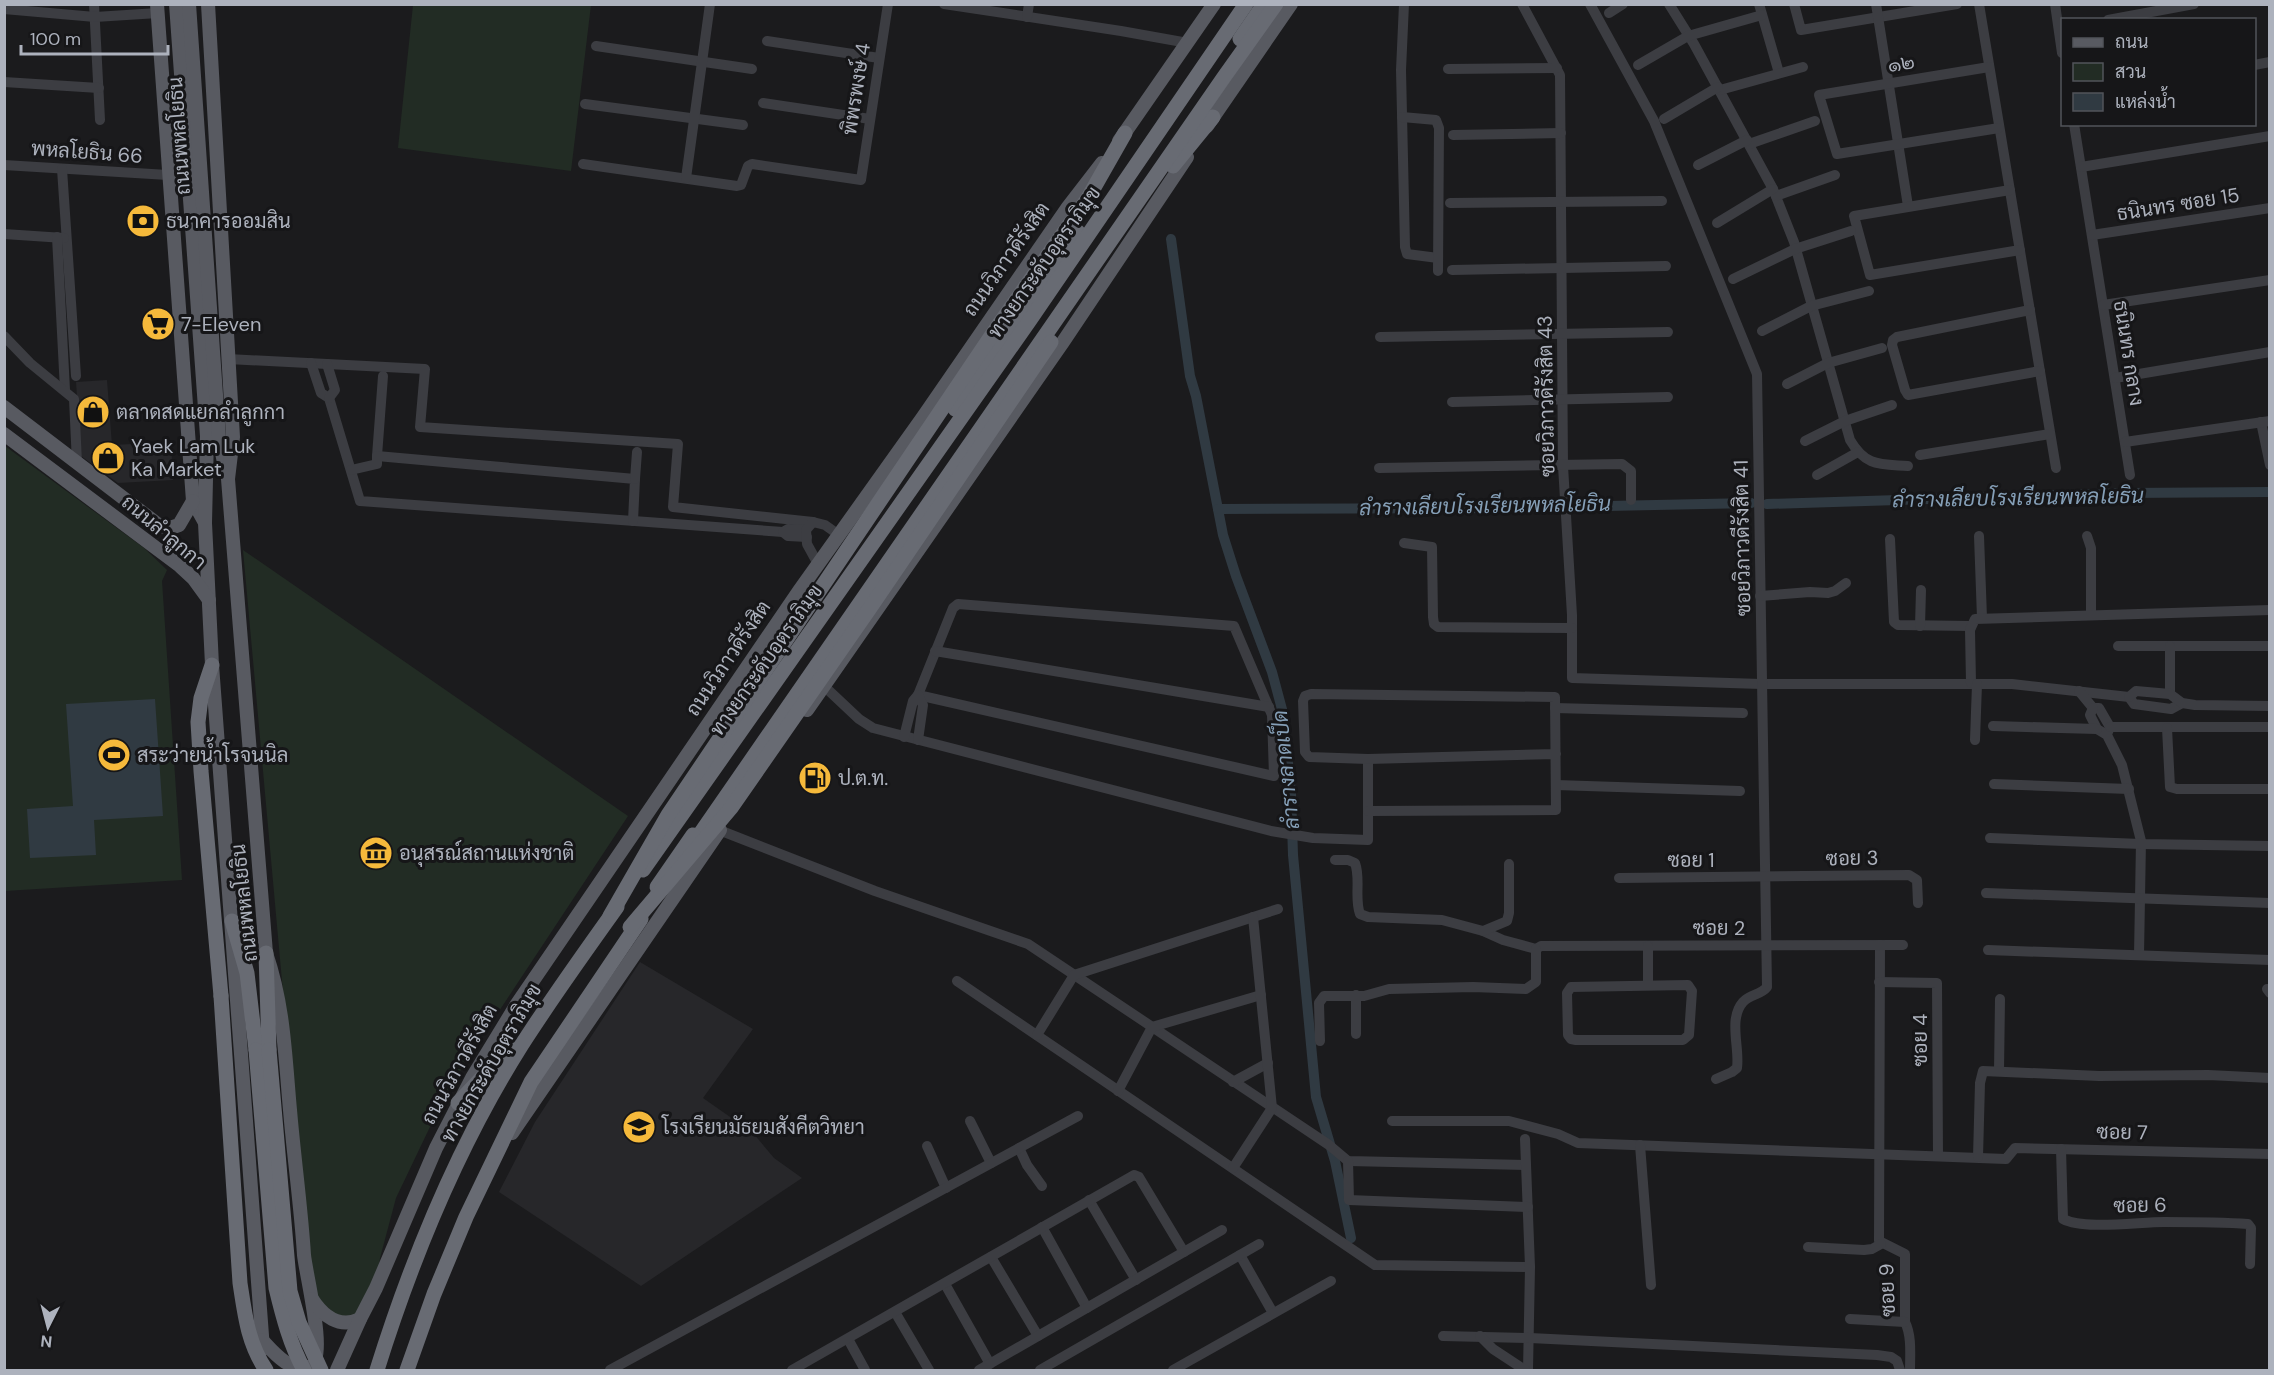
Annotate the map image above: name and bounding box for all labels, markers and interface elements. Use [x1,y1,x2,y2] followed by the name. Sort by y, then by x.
[21,18,168,56] scale bar
[2061,18,2256,126] legend
[30,27,81,51] text: 100 m
[2115,30,2148,54] text: ถนน
[835,41,876,137] street label: พิพรพงษ์ 4
[1886,48,1916,78] street label: ๑๒
[2115,60,2146,84] text: สวน
[162,76,196,196] street label: ถนนพหลโยธิน
[2115,86,2176,114] text: แหล่งน้ำ
[30,135,144,169] street label: พหลโยธิน 66
[982,181,1107,344] street label: ทางยกระดับอุตราภิมุข
[2115,181,2241,227] street label: ธนินทร ซอย 15
[957,197,1055,321] street label: ถนนวิภาวดีรังสิต
[125,203,161,239] bank icon: ธนาคารออมสิน
[166,208,291,234] place label: ธนาคารออมสิน
[2108,298,2150,408] street label: ธนินทร กลาง
[140,306,176,342] supermarket icon: 7-Eleven
[181,311,261,337] place label: 7-Eleven
[1532,315,1560,477] street label: ซอยวิภาวดีรังสิต 43
[75,394,111,430] shop icon: ตลาดสดแยกลำลูกกา
[116,399,285,427] place label: ตลาดสดแยกลำลูกกา
[131,433,255,482] place label: Yaek Lam Luk Ka Market
[90,440,126,476] shop icon: Yaek Lam Luk Ka Market
[1728,460,1756,616] street label: ซอยวิภาวดีรังสิต 41
[1892,482,2145,514] water label: ลำรางเลียบโรงเรียนพหลโยธิน
[115,489,212,577] street label: ถนนลำลูกกา
[1359,490,1612,522] water label: ลำรางเลียบโรงเรียนพหลโยธิน
[704,579,829,742] street label: ทางยกระดับอุตราภิมุข
[680,595,776,721] street label: ถนนวิภาวดีรังสิต
[1264,709,1306,831] water label: ลำรางลาดเป็ด
[96,737,132,773] sports icon: สระว่ายน้ำโรจนนิล
[137,737,288,768] place label: สระว่ายน้ำโรจนนิล
[797,760,833,796] fuel station icon: ป.ต.ท.
[838,765,888,791] place label: ป.ต.ท.
[358,835,394,871] museum icon: อนุสรณ์สถานแห่งชาติ
[399,839,574,867] place label: อนุสรณ์สถานแห่งชาติ
[225,843,263,963] street label: ถนนพหลโยธิน
[1825,845,1879,871] street label: ซอย 3
[1667,847,1715,873] street label: ซอย 1
[1693,915,1745,941] street label: ซอย 2
[435,979,548,1148] street label: ทางยกระดับอุตราภิมุข
[415,999,503,1129] street label: ถนนวิภาวดีรังสิต
[1907,1014,1933,1066] street label: ซอย 4
[621,1109,657,1145] school or university icon: โรงเรียนมัธยมสังคีตวิทยา
[661,1114,865,1140] place label: โรงเรียนมัธยมสังคีตวิทยา
[2096,1119,2148,1145] street label: ซอย 7
[2113,1192,2167,1218] street label: ซอย 6
[1873,1263,1901,1317] street label: ซอย 9
[18,1297,78,1357] north arrow
[40,1330,53,1352] text: N

